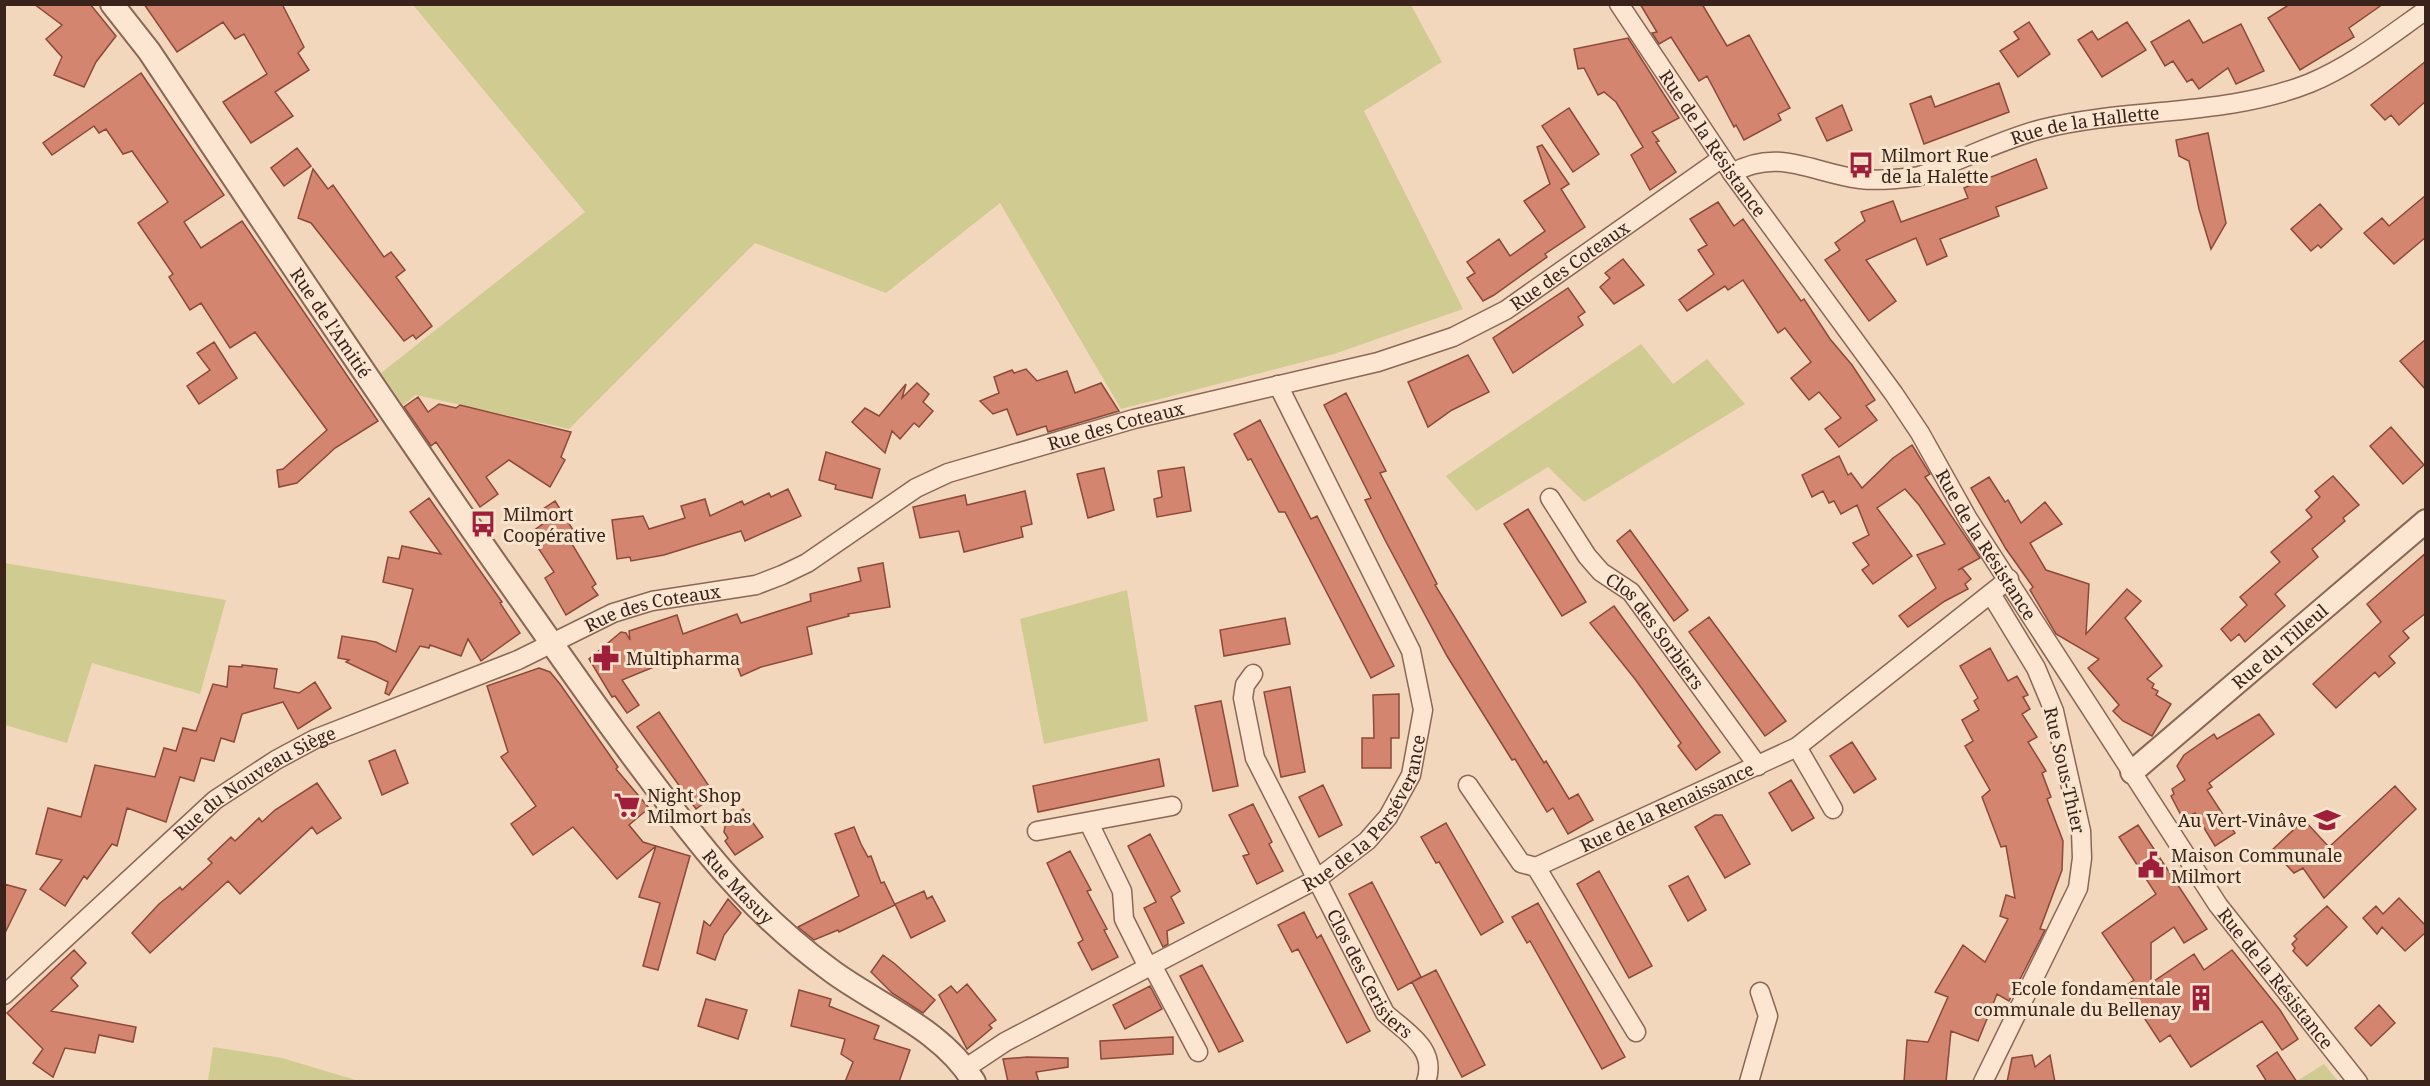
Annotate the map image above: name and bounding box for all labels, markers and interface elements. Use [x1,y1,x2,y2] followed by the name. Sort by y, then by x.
[1654,65,1772,222] street label: Rue de la Résistance
[2007,100,2160,150] street label: Rue de la Hallette
[1881,143,1989,188] place label: Milmort Rue de la Halette
[1846,150,1876,180] bus stop icon: Milmort Rue de la Halette
[1505,215,1634,316] street label: Rue des Coteaux
[285,263,377,383] street label: Rue de l'Amitié
[1045,396,1187,455] street label: Rue des Coteaux
[1931,465,2042,625] street label: Rue de la Résistance
[503,502,606,547] place label: Milmort Coopérative
[468,509,498,539] bus stop icon: Milmort Coopérative
[1601,567,1710,694] street label: Clos des Sorbiers
[580,579,723,637] street label: Rue des Coteaux
[2226,598,2333,694] street label: Rue du Tilleul
[591,643,621,673] pharmacy icon: Multipharma
[626,646,740,670] place label: Multipharma
[2039,704,2091,836] street label: Rue Sous-Thier
[168,720,339,845] street label: Rue du Nouveau Siège
[1298,733,1430,897] street label: Rue de la Perséverance
[1576,756,1758,857] street label: Rue de la Renaissance
[647,783,751,828] place label: Night Shop Milmort bas
[612,790,642,820] supermarket icon: Night Shop Milmort bas
[2312,805,2342,835] school or university icon: Au Vert-Vinâve
[2178,808,2307,832] place label: Au Vert-Vinâve
[2171,843,2342,888] place label: Maison Communale Milmort
[697,844,780,930] street label: Rue Masuy
[2136,850,2166,880] public building icon: Maison Communale Milmort
[2213,903,2339,1054] street label: Rue de la Résistance
[1322,905,1418,1043] street label: Clos des Cerisiers
[1974,976,2182,1021] place label: Ecole fondamentale communale du Bellenay
[2186,983,2216,1013] building icon: Ecole fondamentale communale du Bellenay

